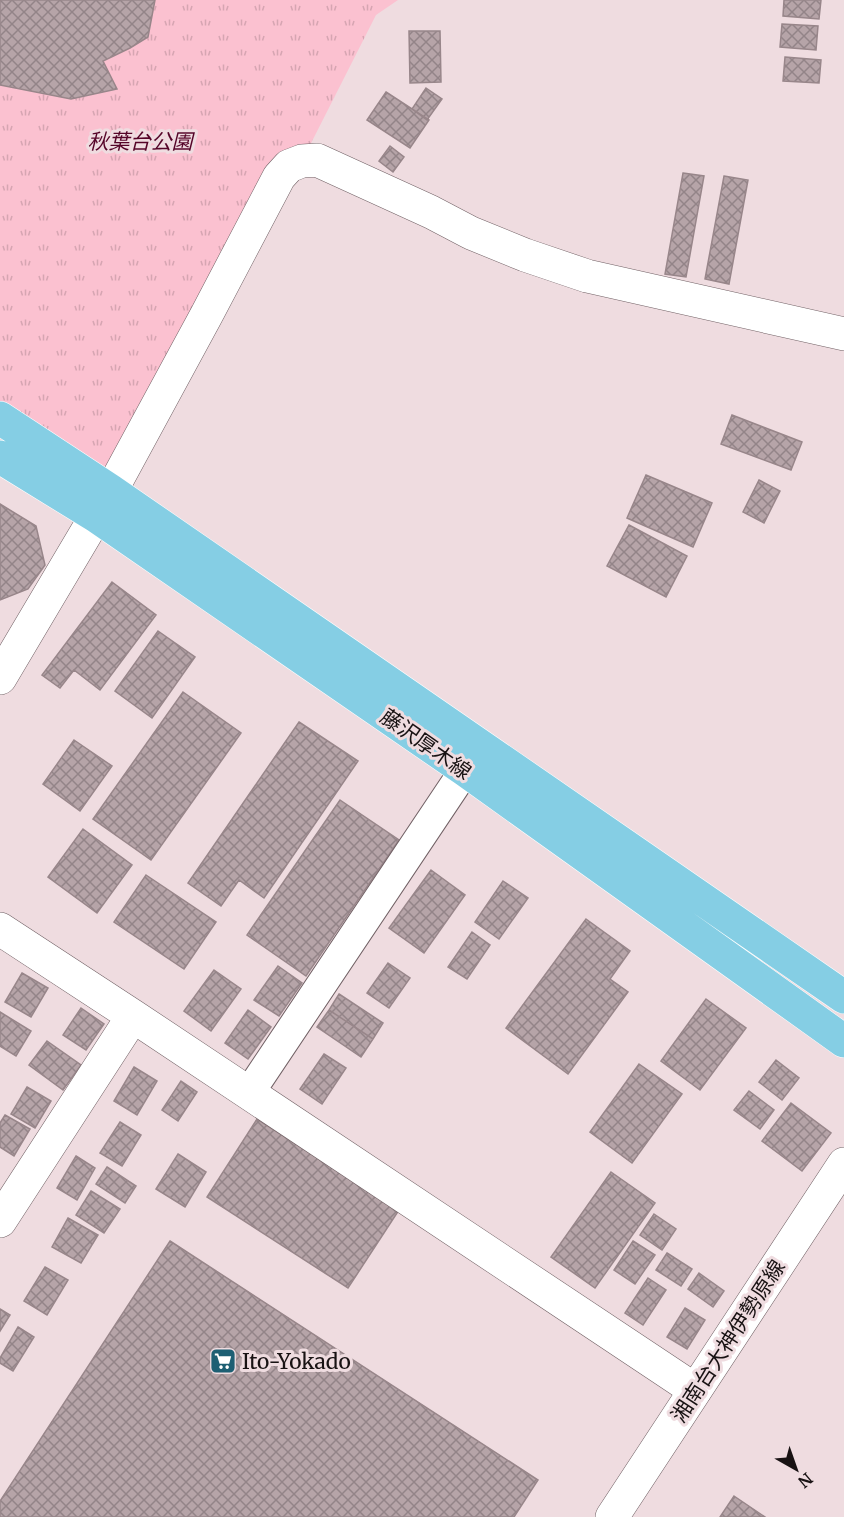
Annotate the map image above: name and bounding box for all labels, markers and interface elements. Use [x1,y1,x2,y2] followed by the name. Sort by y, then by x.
[88,128,195,155] park label: 秋葉台公園
[375,703,477,785] street label: 藤沢厚木線
[665,1254,791,1428] street label: 湘南台大神伊勢原線
[208,1346,238,1376] supermarket icon: Ito-Yokado
[242,1348,351,1375] place label: Ito-Yokado
[766,1439,826,1499] north arrow
[794,1469,817,1492] text: N

